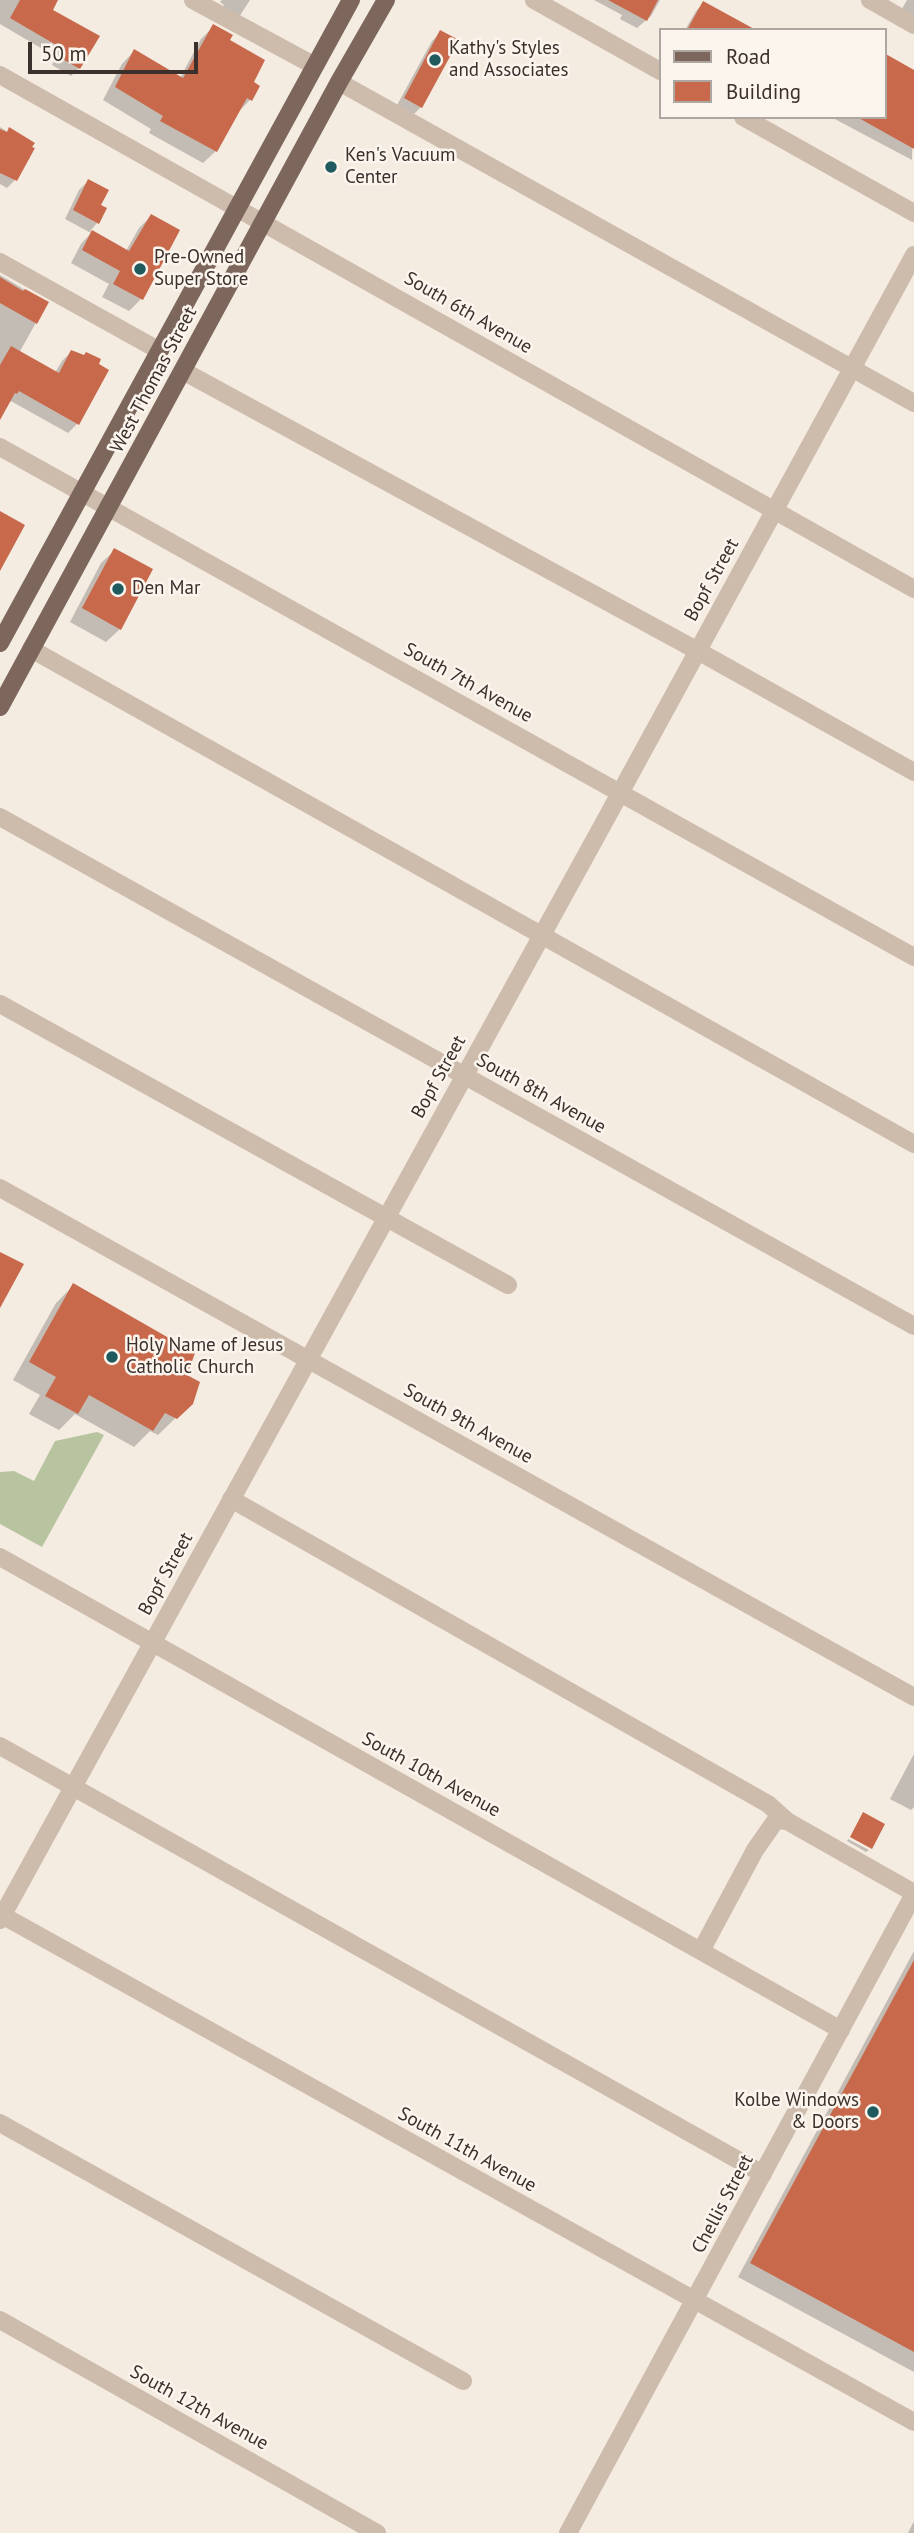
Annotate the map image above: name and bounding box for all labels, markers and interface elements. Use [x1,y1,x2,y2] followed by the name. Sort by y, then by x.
[32,28,201,72] scale bar
[659,28,886,119] legend
[449,38,568,82] place label: Kathy's Styles and Associates
[41,40,87,67] text: 50 m
[726,43,770,70] text: Road
[427,52,443,68] marker: Kathy's Styles and Associates
[726,78,801,105] text: Building
[345,145,456,189] place label: Ken's Vacuum Center
[323,159,339,175] marker: Ken's Vacuum Center
[154,247,248,291] place label: Pre-Owned Super Store
[132,261,148,277] marker: Pre-Owned Super Store
[400,267,536,359] street label: South 6th Avenue
[106,303,202,457] street label: West Thomas Street
[680,535,744,625] street label: Bopf Street
[132,578,200,600] place label: Den Mar
[110,581,126,597] marker: Den Mar
[400,638,536,728] street label: South 7th Avenue
[407,1032,471,1122] street label: Bopf Street
[472,1049,610,1139] street label: South 8th Avenue
[126,1335,283,1379] place label: Holy Name of Jesus Catholic Church
[104,1349,120,1365] marker: Holy Name of Jesus Catholic Church
[399,1379,537,1469] street label: South 9th Avenue
[134,1529,198,1619] street label: Bopf Street
[358,1728,504,1822] street label: South 10th Avenue
[734,2090,859,2134] place label: Kolbe Windows & Doors
[394,2103,540,2197] street label: South 11th Avenue
[865,2104,881,2120] marker: Kolbe Windows & Doors
[687,2151,759,2257] street label: Chellis Street
[126,2361,272,2455] street label: South 12th Avenue

